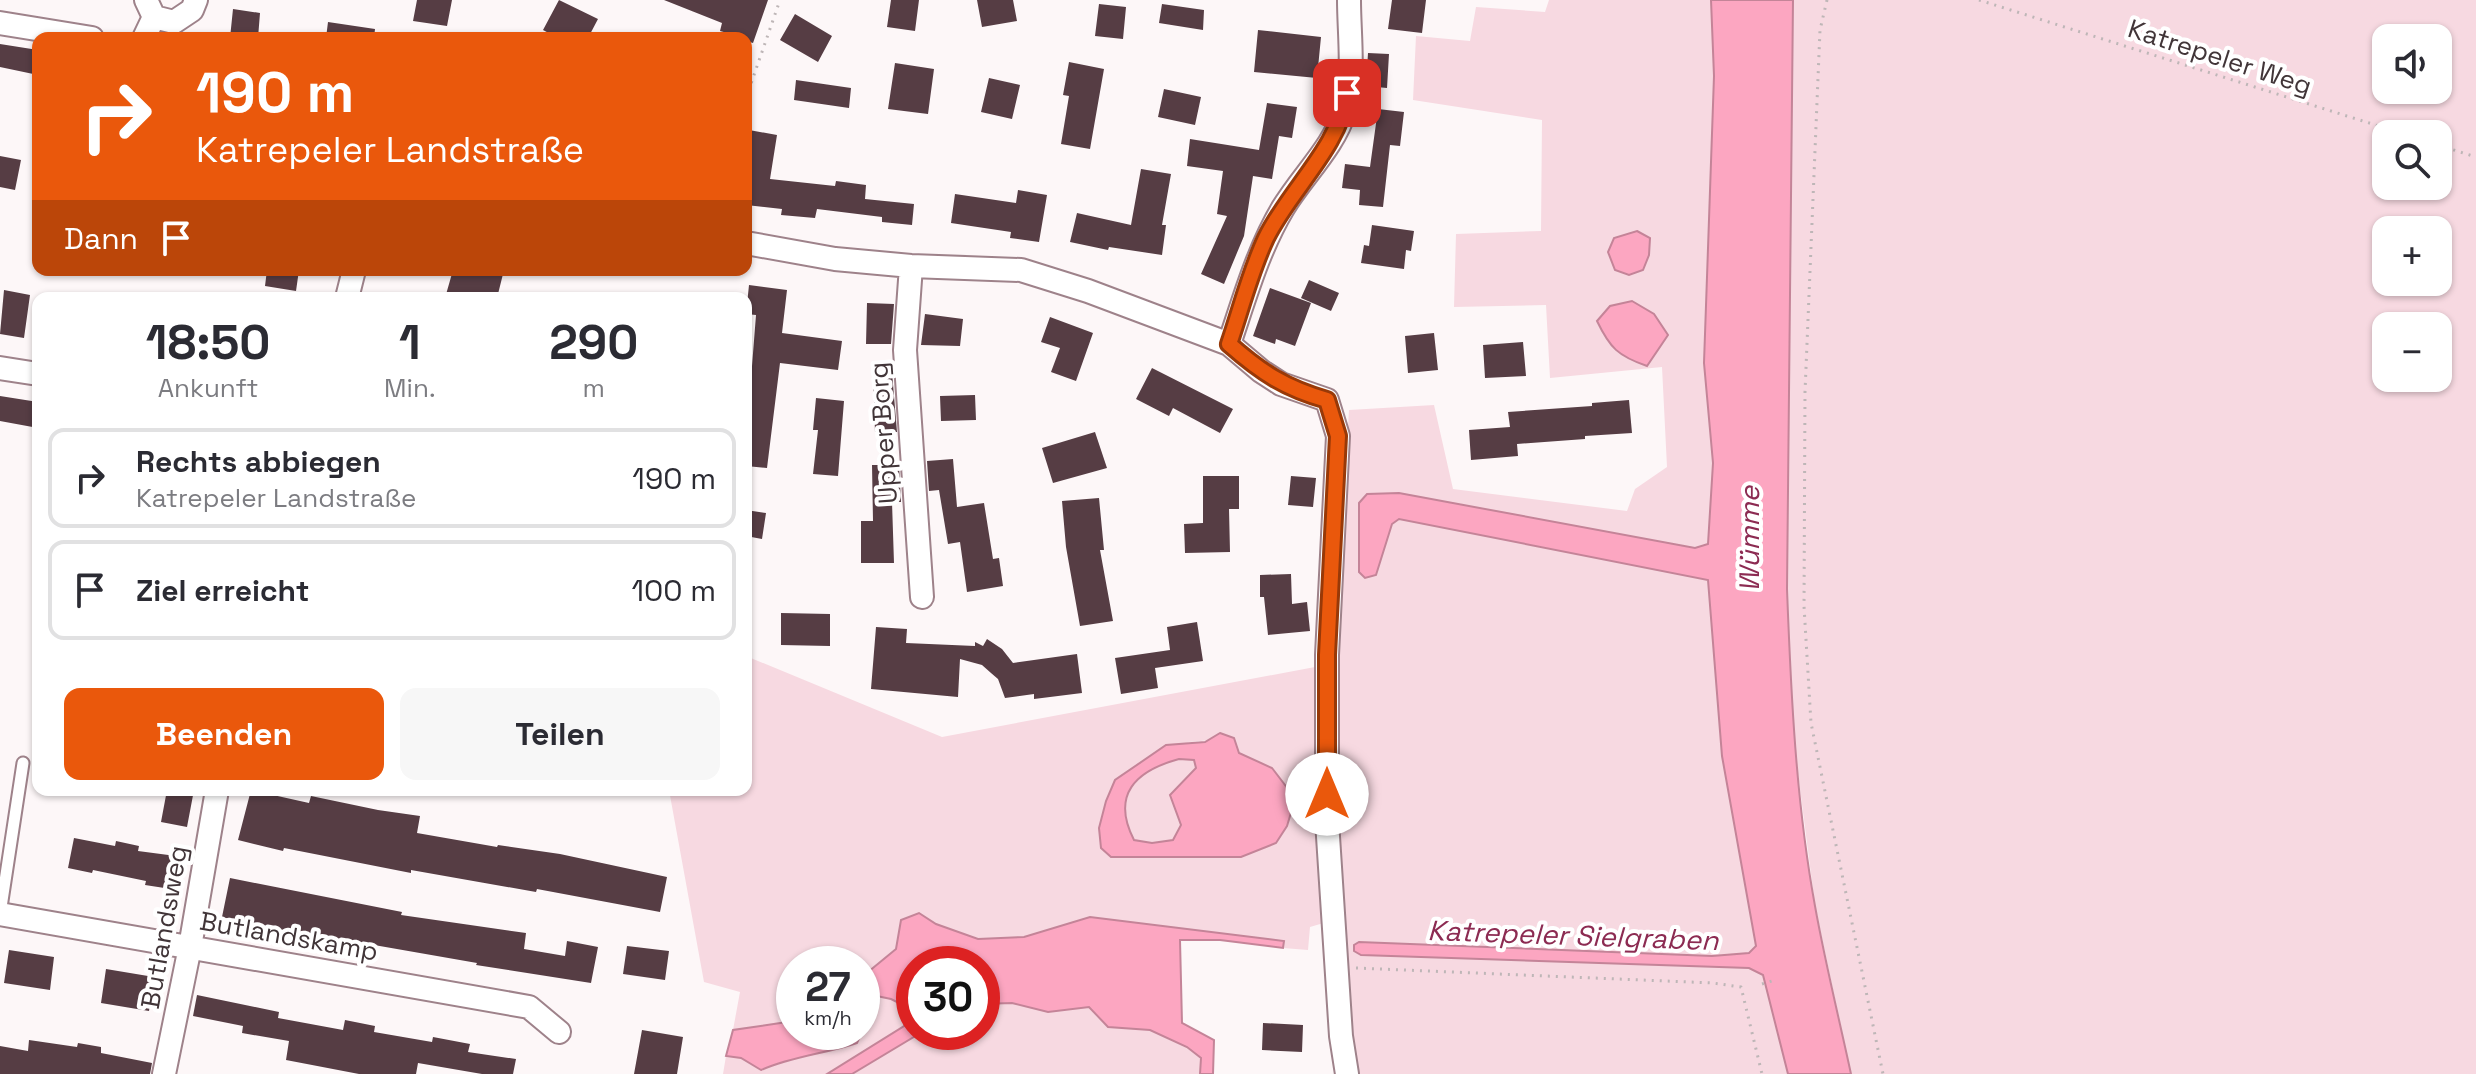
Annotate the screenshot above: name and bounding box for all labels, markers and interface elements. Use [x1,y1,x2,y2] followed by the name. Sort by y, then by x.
[2124,11,2316,103] street label: Katrepeler Weg
[2372,24,2452,392] map controls
[2372,24,2452,104] button: sound
[196,57,354,128] text: 190 m
[1313,59,1381,127] pin
[64,64,168,168] icon: right
[1325,71,1369,115] icon: arrive
[2372,120,2452,200] button: search
[196,127,584,173] text: Katrepeler Landstraße
[154,216,198,260] icon: arrive
[2372,216,2452,296] button: +
[64,219,138,258] text: Dann
[146,312,270,373] text: 18:50
[399,312,421,373] text: 1
[549,312,638,373] text: 290
[2372,312,2452,392] button: −
[861,361,905,505] street label: Upper Borg
[158,371,258,405] text: Ankunft
[384,371,435,405] text: Min.
[583,371,605,405] text: m
[136,442,381,481] text: Rechts abbiegen
[68,456,112,500] icon: right
[632,459,716,498] text: 190 m
[136,481,416,515] text: Katrepeler Landstraße
[1731,484,1767,592] water label: Wümme
[68,568,112,612] icon: arrive
[136,571,309,610] text: Ziel erreicht
[631,571,716,610] text: 100 m
[64,688,384,780] button: Beenden
[400,688,720,780] button: Teilen
[1285,752,1369,836] position arrow
[133,843,195,1011] street label: Butlandsweg
[197,904,381,968] street label: Butlandskamp
[1427,912,1720,958] water label: Katrepeler Sielgraben
[896,946,1000,1050] speed limit sign: 30
[805,962,851,1013] text: 27
[804,1005,852,1031] text: km/h

